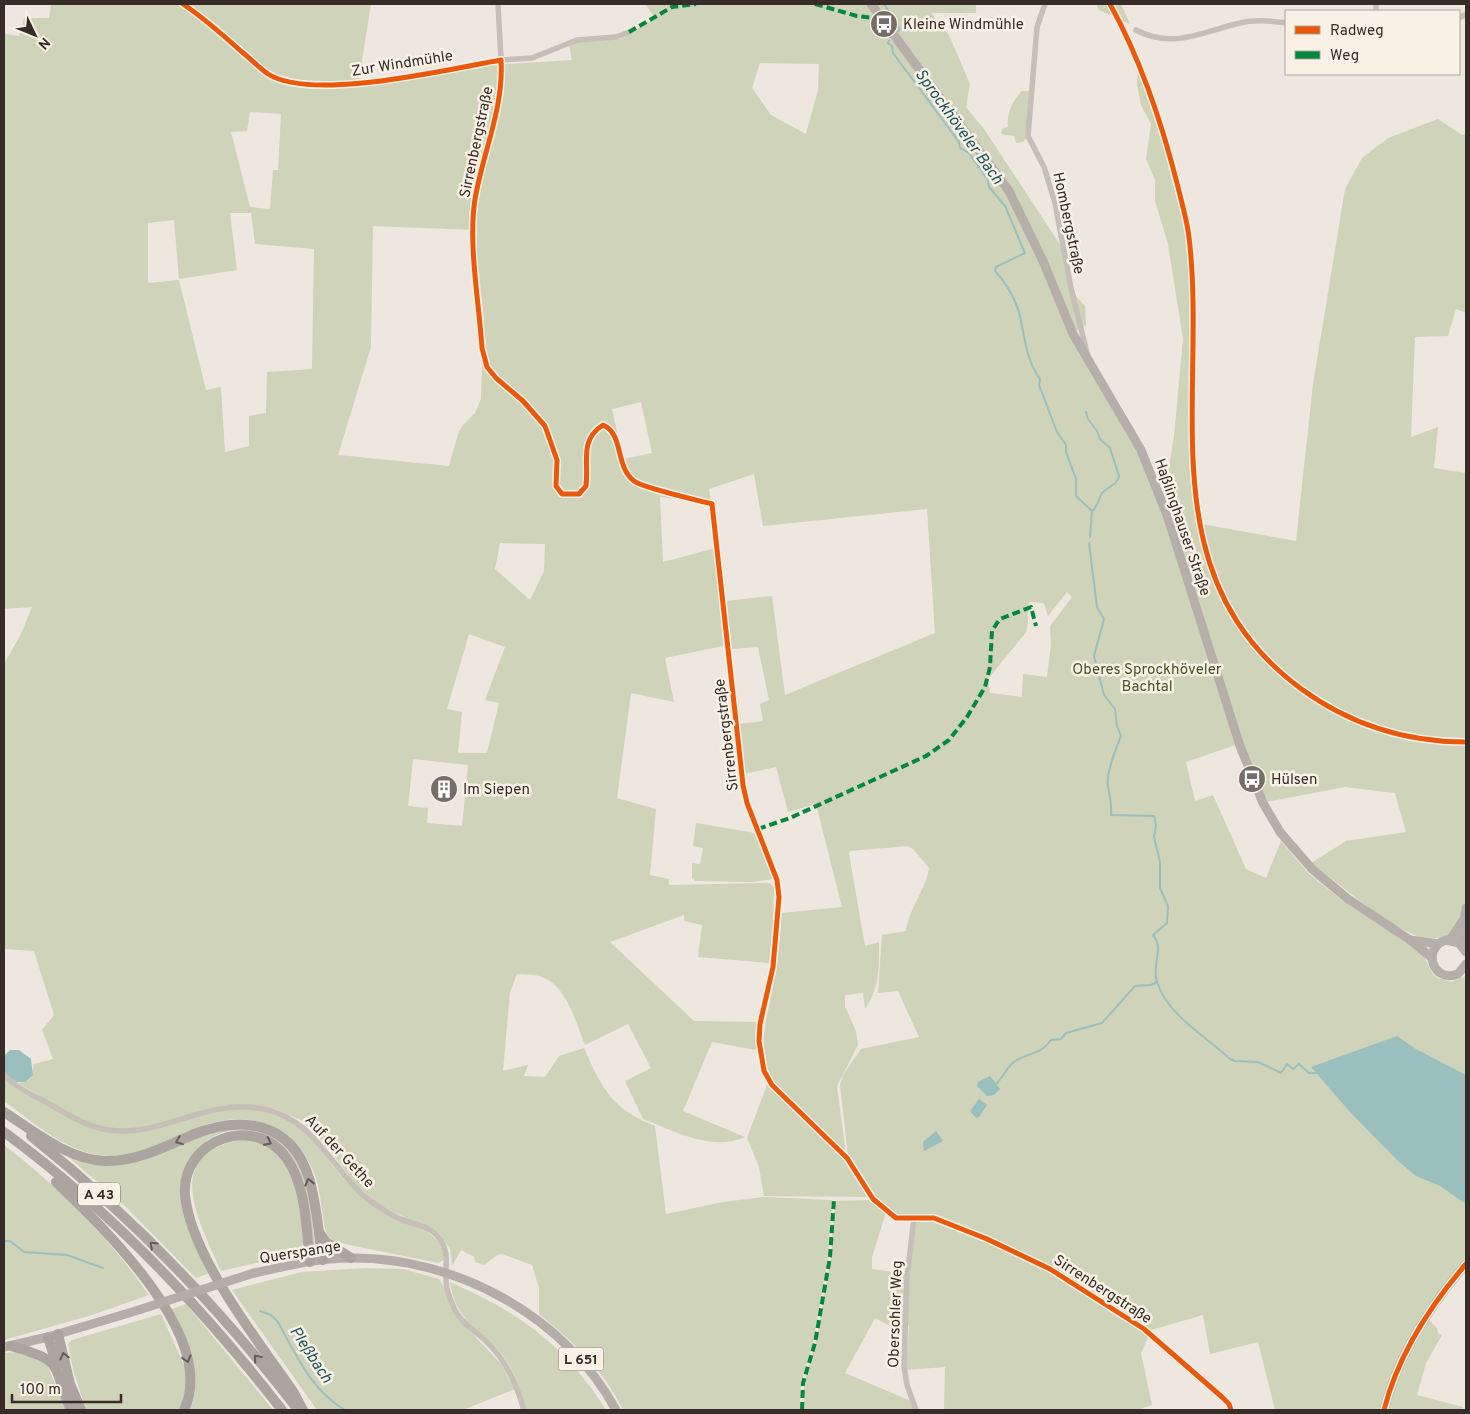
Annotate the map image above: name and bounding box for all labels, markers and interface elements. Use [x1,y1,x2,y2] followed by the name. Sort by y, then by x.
[869,9,899,39] bus stop icon: Kleine Windmühle
[10,10,60,60] north arrow
[1285,10,1460,75] legend
[903,16,1024,35] place label: Kleine Windmühle
[1330,22,1384,41] text: Radweg
[34,33,53,52] text: N
[350,47,454,82] street label: Zur Windmühle
[1330,47,1359,66] text: Weg
[910,66,1007,189] water label: Sprockhöveler Bach
[456,85,499,200] street label: Sirrenbergstraße
[1047,170,1088,276] street label: Hombergstraße
[1149,456,1214,599] street label: Haßlinghauser Straße
[1072,661,1222,697] park label: Oberes Sprockhöveler Bachtal
[711,677,744,792] street label: Sirrenbergstraße
[1237,764,1267,794] bus stop icon: Hülsen
[1271,771,1317,790] place label: Hülsen
[429,774,459,804] building icon: Im Siepen
[463,781,530,800] place label: Im Siepen
[300,1111,378,1193] street label: Auf der Gethe
[175,1134,184,1145] one-way arrow
[262,1136,271,1146] one-way arrow
[304,1178,315,1187] one-way arrow
[78,1182,120,1206] road number: A 43
[258,1238,342,1269] street label: Querspange
[150,1242,159,1251] one-way arrow
[1050,1251,1155,1329] street label: Sirrenbergstraße
[885,1260,908,1368] street label: Obersohler Weg
[284,1323,336,1388] water label: Pleßbach
[558,1348,604,1370] road number: L 651
[59,1351,70,1360] one-way arrow
[181,1354,191,1363] one-way arrow
[254,1355,263,1364] one-way arrow
[12,1372,121,1404] scale bar
[20,1381,61,1400] text: 100 m

